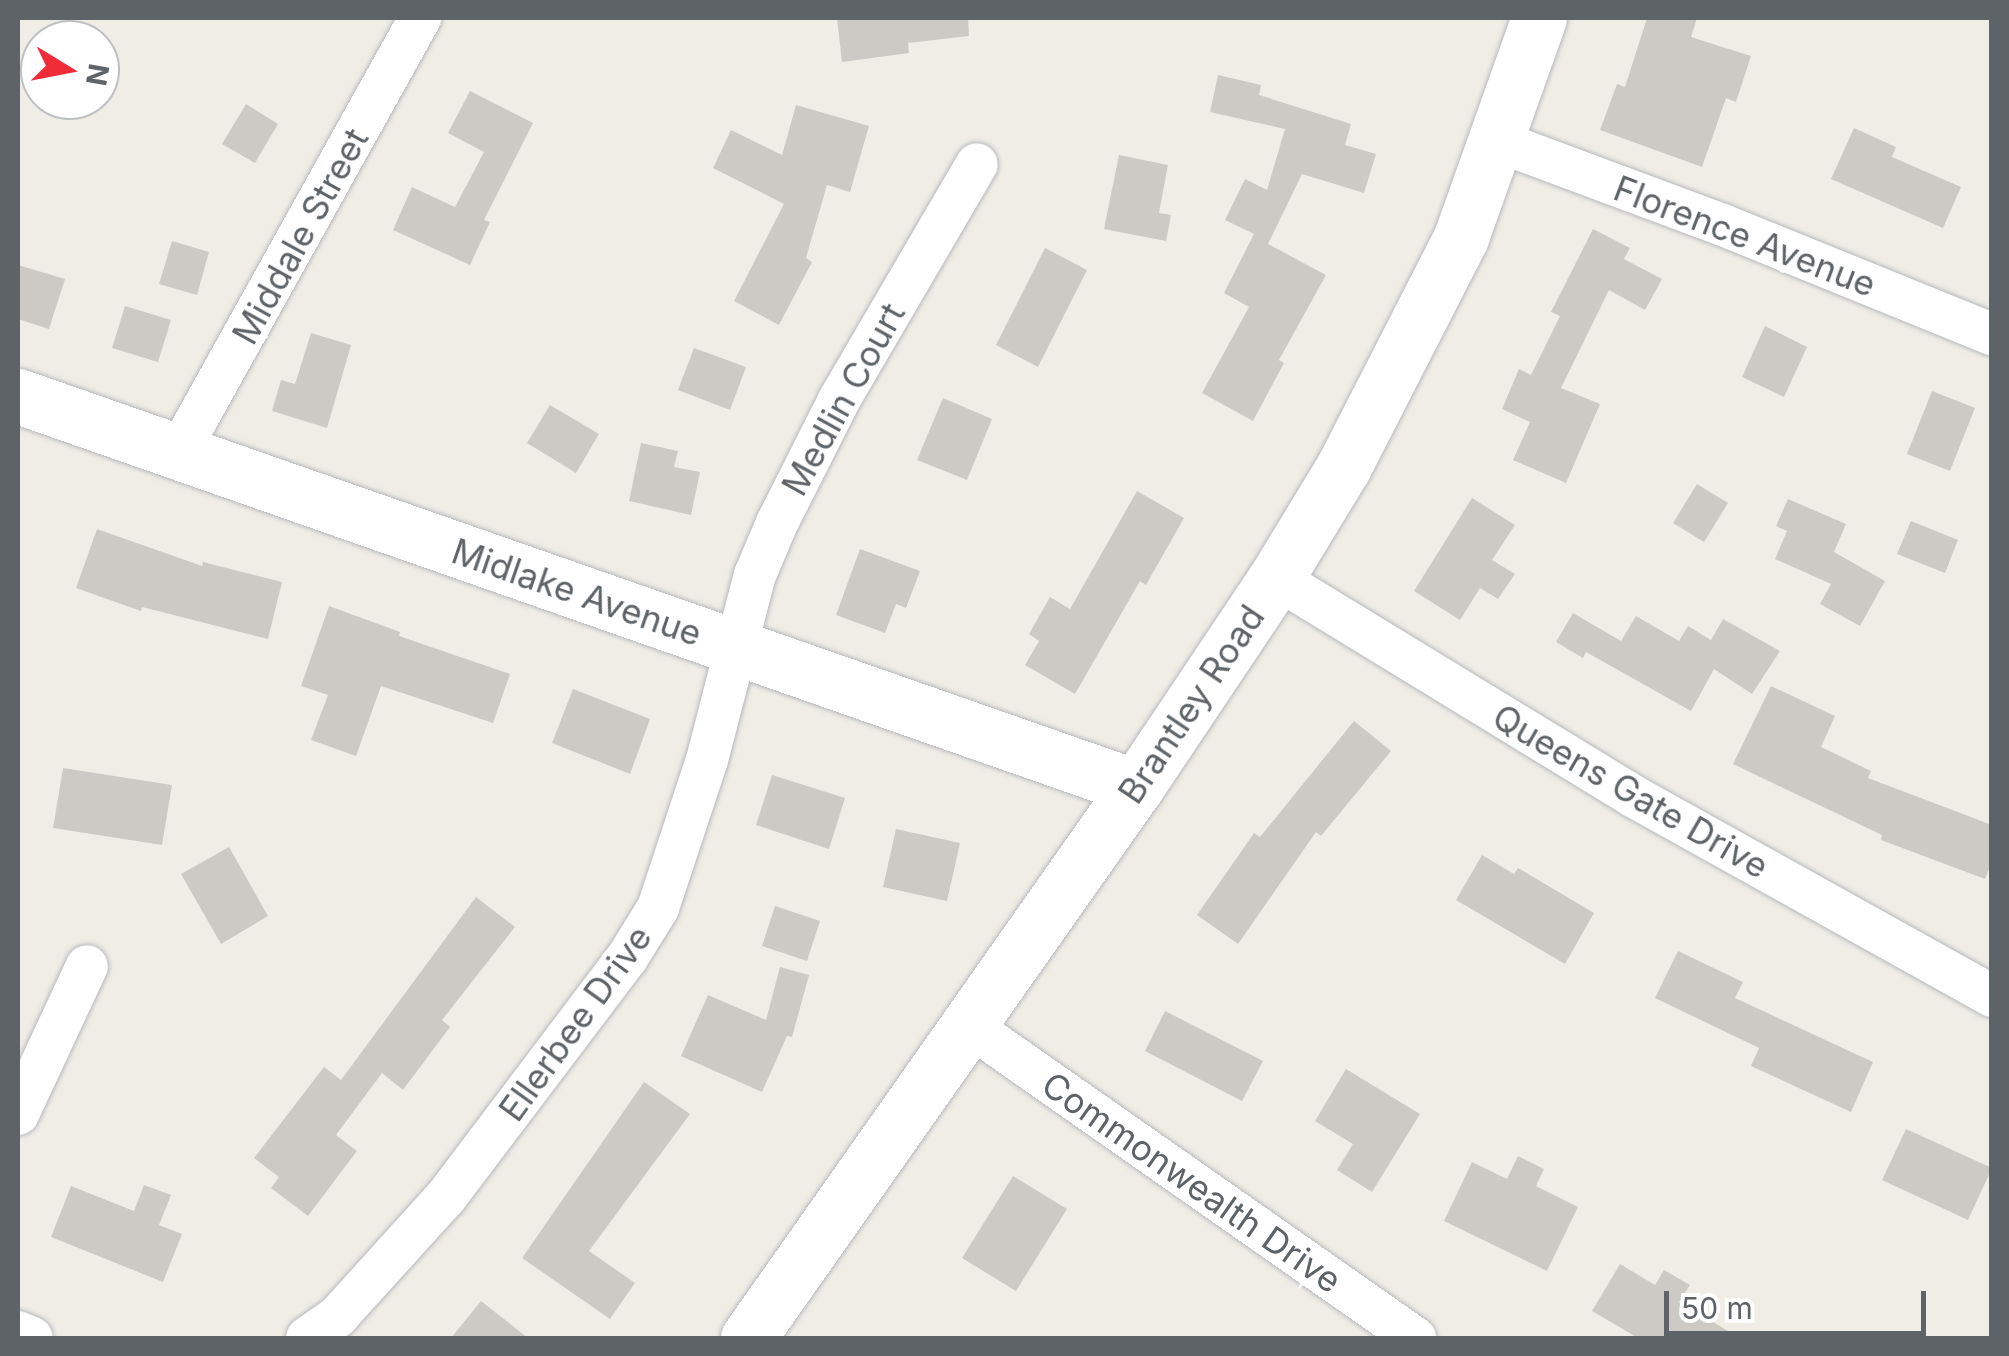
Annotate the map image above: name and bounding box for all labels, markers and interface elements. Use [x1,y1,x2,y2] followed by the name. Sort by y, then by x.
[20,20,120,120] north arrow
[79,61,116,88] text: N
[223,121,377,351] street label: Middale Street
[1608,167,1882,305] street label: Florence Avenue
[773,296,913,502] street label: Medlin Court
[447,530,707,654] street label: Midlake Avenue
[1109,597,1273,811] street label: Brantley Road
[1486,695,1776,887] street label: Queens Gate Drive
[490,917,660,1129] street label: Ellerbee Drive
[1034,1063,1350,1301] street label: Commonwealth Drive
[1669,1271,1932,1333] scale bar
[1681,1290,1753,1326] text: 50 m

